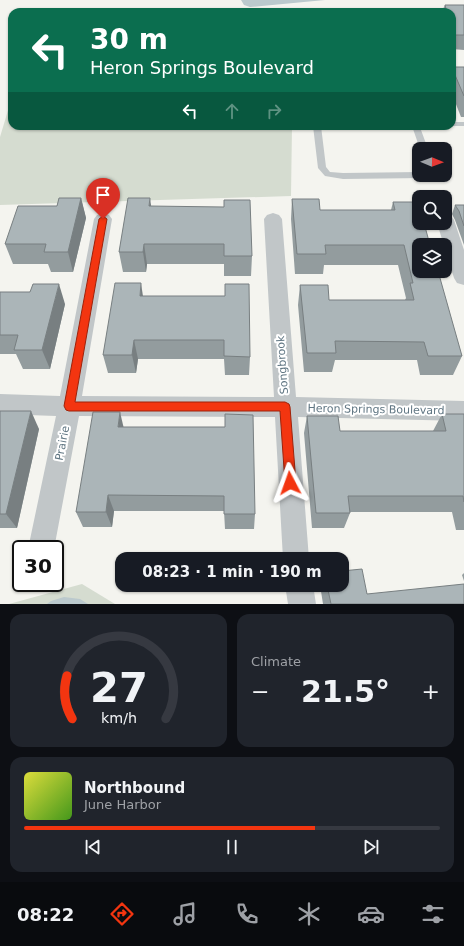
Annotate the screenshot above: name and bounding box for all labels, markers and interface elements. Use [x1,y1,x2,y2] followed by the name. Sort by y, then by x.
[90,23,168,56] text: 30 m
[24,24,76,76] icon: left
[90,57,314,78] text: Heron Springs Boulevard
[179,100,201,122] icon: left
[221,100,243,122] icon: ahead
[263,100,285,122] icon: right
[412,142,452,182] north arrow
[412,142,452,278] map controls
[86,178,120,219] pin
[92,184,114,206] icon: arrive
[412,190,452,230] button: search
[412,238,452,278] button: layers
[274,335,291,395] street label: Songbrook
[307,402,445,417] street label: Heron Springs Boulevard
[53,424,72,462] street label: Prairie
[269,462,311,504] position arrow
[12,540,64,592] speed limit sign: 30
[142,563,322,581] text: 08:23 · 1 min · 190 m
[251,654,301,669] text: Climate
[90,662,147,711] text: 27
[301,674,390,709] text: 21.5°
[251,679,269,704] text: −
[422,679,440,704] text: +
[100,709,137,725] text: km/h
[84,779,185,797] text: Northbound
[84,797,161,812] text: June Harbor
[82,836,104,858] icon: previous
[221,836,243,858] icon: pause
[360,836,382,858] icon: next
[108,900,136,928] icon: directions
[171,900,199,928] icon: music
[233,900,261,928] icon: phone
[295,900,323,928] icon: climate
[357,900,385,928] icon: car
[419,900,447,928] icon: filters
[17,904,74,925] text: 08:22

